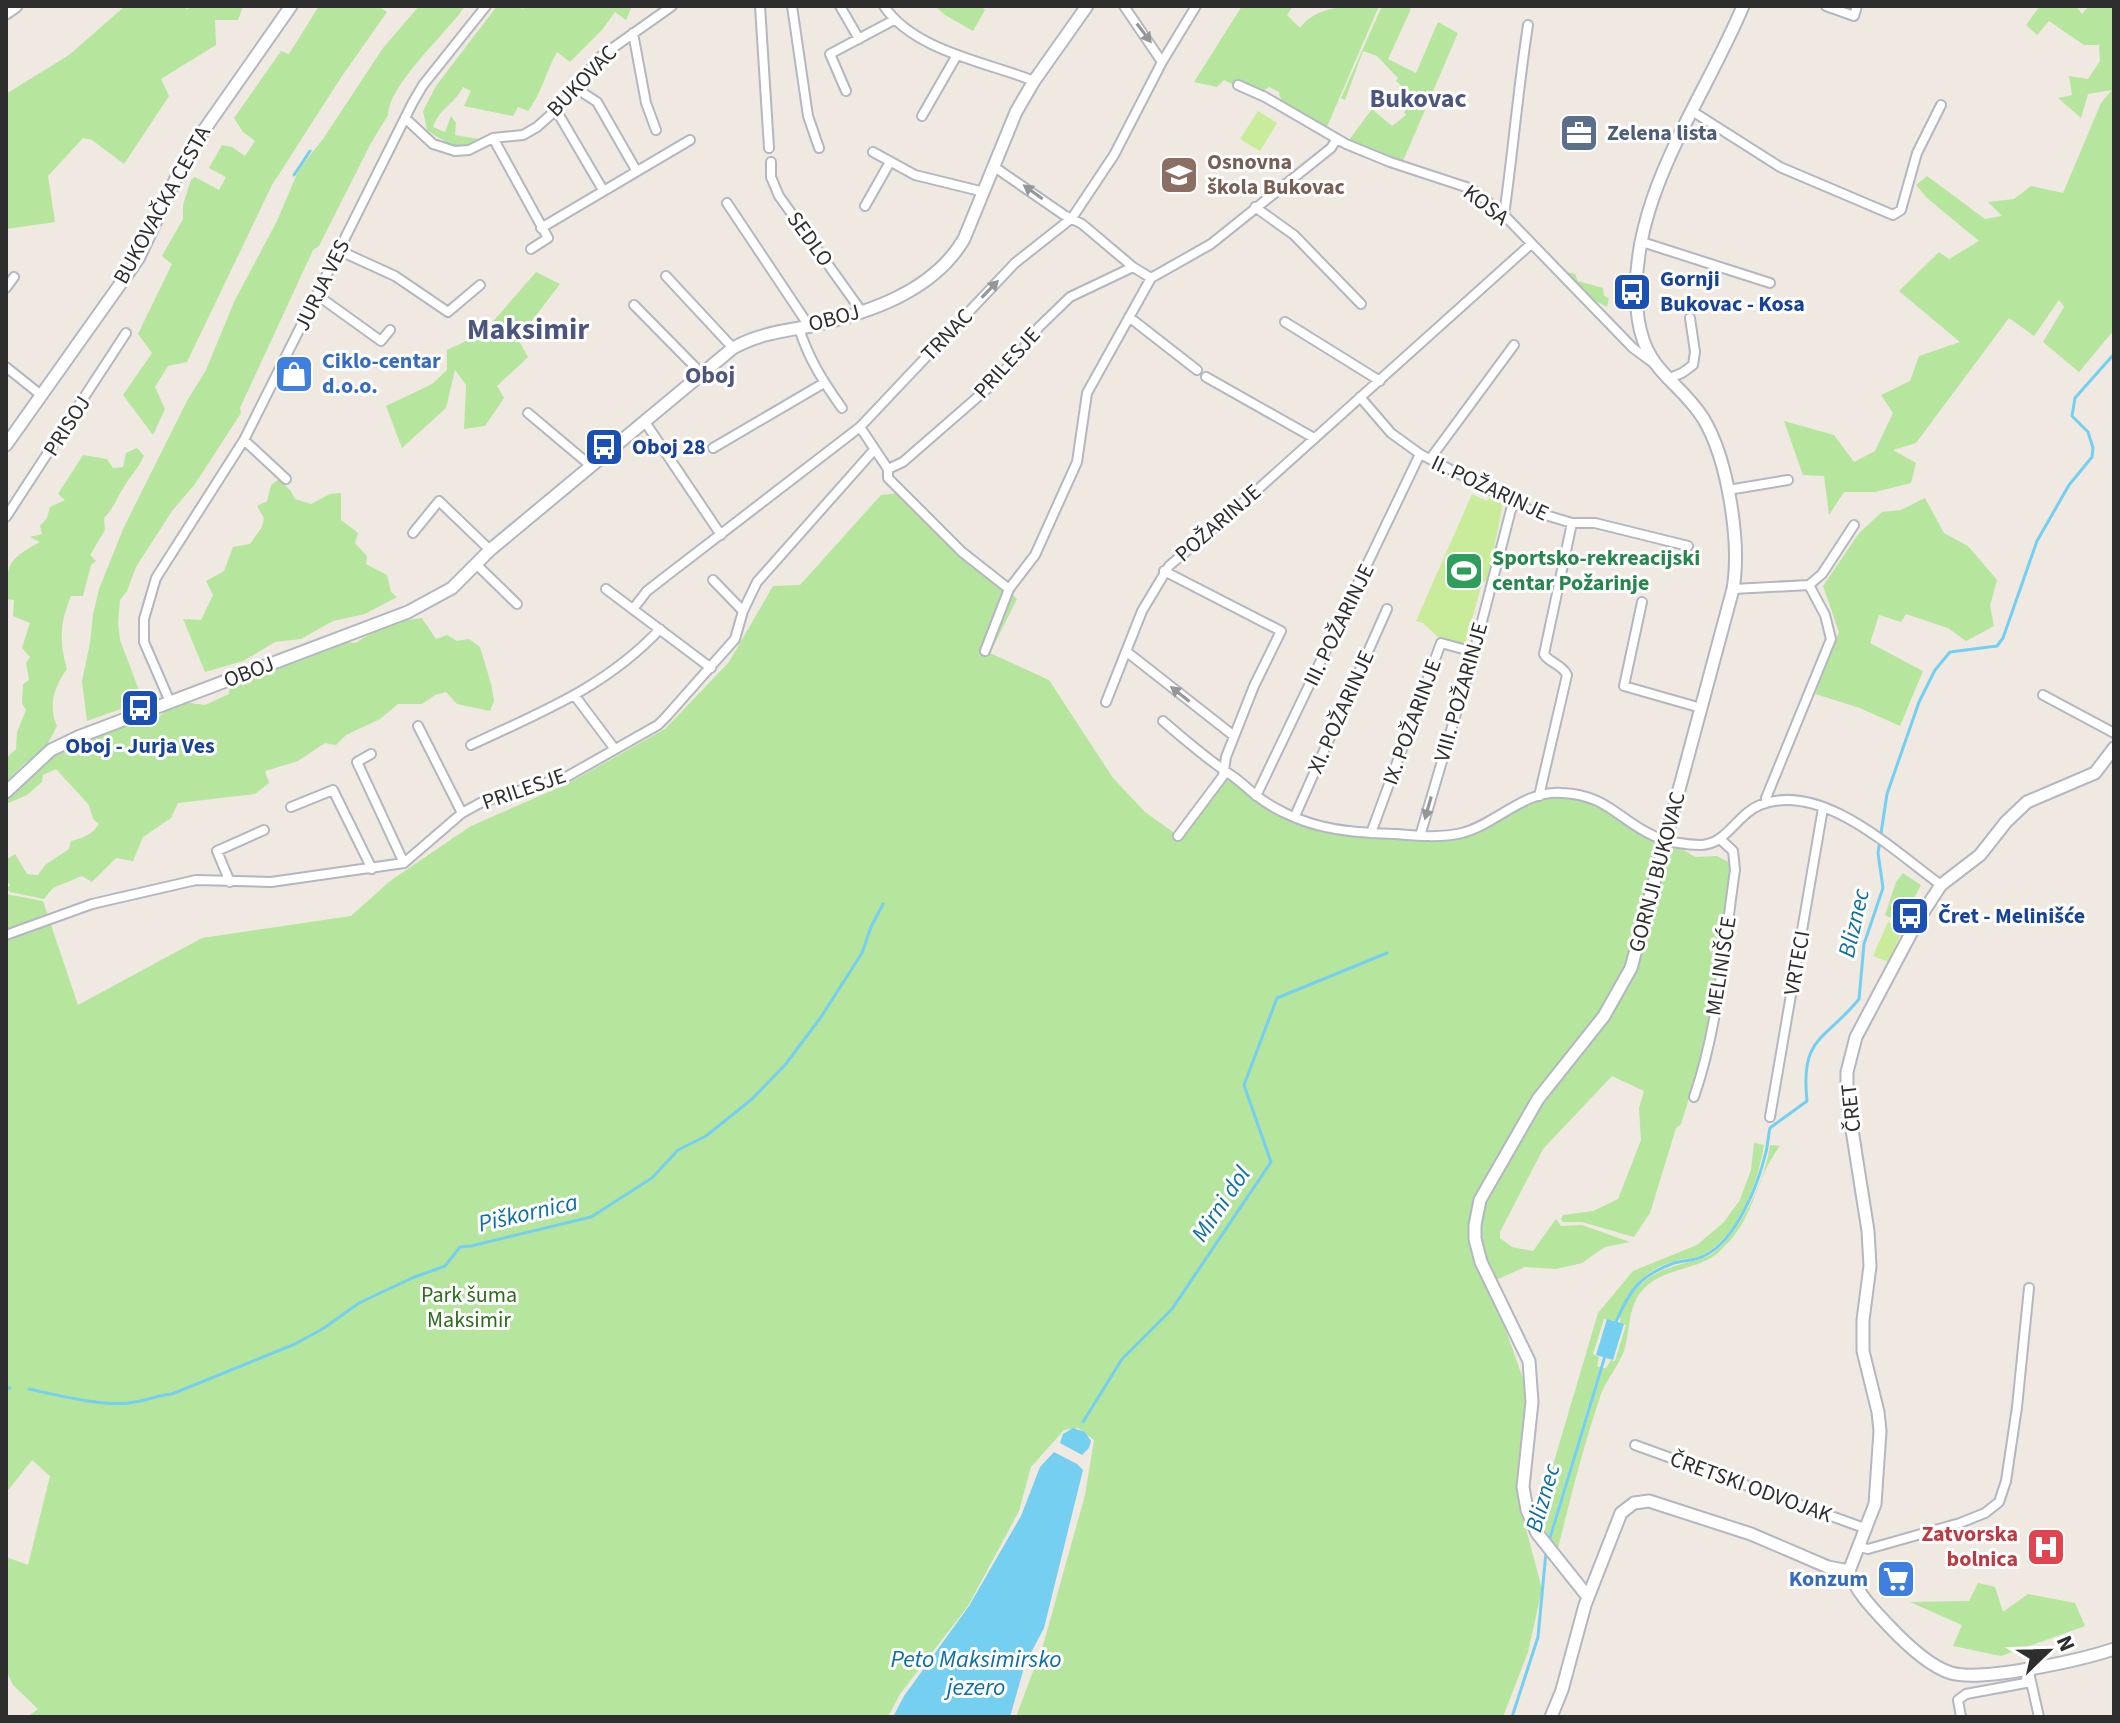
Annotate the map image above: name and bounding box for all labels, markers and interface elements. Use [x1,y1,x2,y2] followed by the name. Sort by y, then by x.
[1136,23,1152,44] one-way arrow
[540,38,624,124] street label: BUKOVAC
[1369,80,1467,117] district label: Bukovac
[1558,112,1600,154] office icon: Zelena lista
[1607,117,1718,149] place label: Zelena lista
[105,120,219,290] street label: BUKOVAČKA CESTA
[1207,146,1345,203] place label: Osnovna škola Bukovac
[1158,154,1200,196] school or university icon: Osnovna škola Bukovac
[1456,177,1516,233] street label: KOSA
[1022,185,1043,201] one-way arrow
[779,205,841,273] street label: SEDLO
[286,234,358,336] street label: JURJA VES
[1660,263,1805,320] place label: Gornji Bukovac - Kosa
[1611,271,1653,313] bus stop icon: Gornji Bukovac - Kosa
[981,280,999,299] one-way arrow
[805,296,863,340] street label: OBOJ
[914,301,980,369] street label: TRNAC
[467,308,589,351] district label: Maksimir
[966,320,1048,406] street label: PRILESJE
[322,345,441,402] place label: Ciklo-centar d.o.o.
[273,353,315,395] shop icon: Ciklo-centar d.o.o.
[685,358,735,393] district label: Oboj
[35,389,99,463] street label: PRISOJ
[583,426,625,468] bus stop icon: Oboj 28
[632,431,706,463] place label: Oboj 28
[1426,447,1554,529] street label: II. POŽARINJE
[1168,476,1268,570] street label: POŽARINJE
[1492,542,1700,599] place label: Sportsko-rekreacijski centar Požarinje
[1443,550,1485,592] sports icon: Sportsko-rekreacijski centar Požarinje
[1296,559,1382,691] street label: III. POŽARINJE
[1426,619,1496,765] street label: VIII. POŽARINJE
[1300,645,1382,779] street label: XI. POŽARINJE
[219,648,279,696] street label: OBOJ
[1374,655,1450,789] street label: IX. POŽARINJE
[1170,686,1191,702] one-way arrow
[119,687,161,729] bus stop icon: Oboj - Jurja Ves
[65,730,215,762] place label: Oboj - Jurja Ves
[478,760,570,818] street label: PRILESJE
[1620,788,1694,956] street label: GORNJI BUKOVAC
[1421,796,1434,820] one-way arrow
[1829,885,1879,961] water label: Bliznec
[1889,895,1931,937] bus stop icon: Čret - Melinišće
[1938,900,2085,932] place label: Čret - Melinišće
[1697,914,1745,1018] street label: MELINIŠĆE
[1776,928,1818,998] street label: VRTECI
[1833,1082,1869,1134] street label: ČRET
[1183,1159,1259,1249] water label: Mirni dol
[475,1185,581,1241] water label: Piškornica
[421,1279,517,1336] park label: Park šuma Maksimir
[1666,1443,1837,1531] street label: ČRETSKI ODVOJAK
[1517,1459,1570,1536] water label: Bliznec
[1921,1518,2018,1575] place label: Zatvorska bolnica
[2025,1526,2067,1568] hospital icon: Zatvorska bolnica
[1875,1558,1917,1600] supermarket icon: Konzum
[1789,1563,1868,1595] place label: Konzum
[2008,1611,2088,1691] north arrow
[2048,1631,2083,1657] text: N
[890,1642,1062,1705] water label: Peto Maksimirsko jezero

